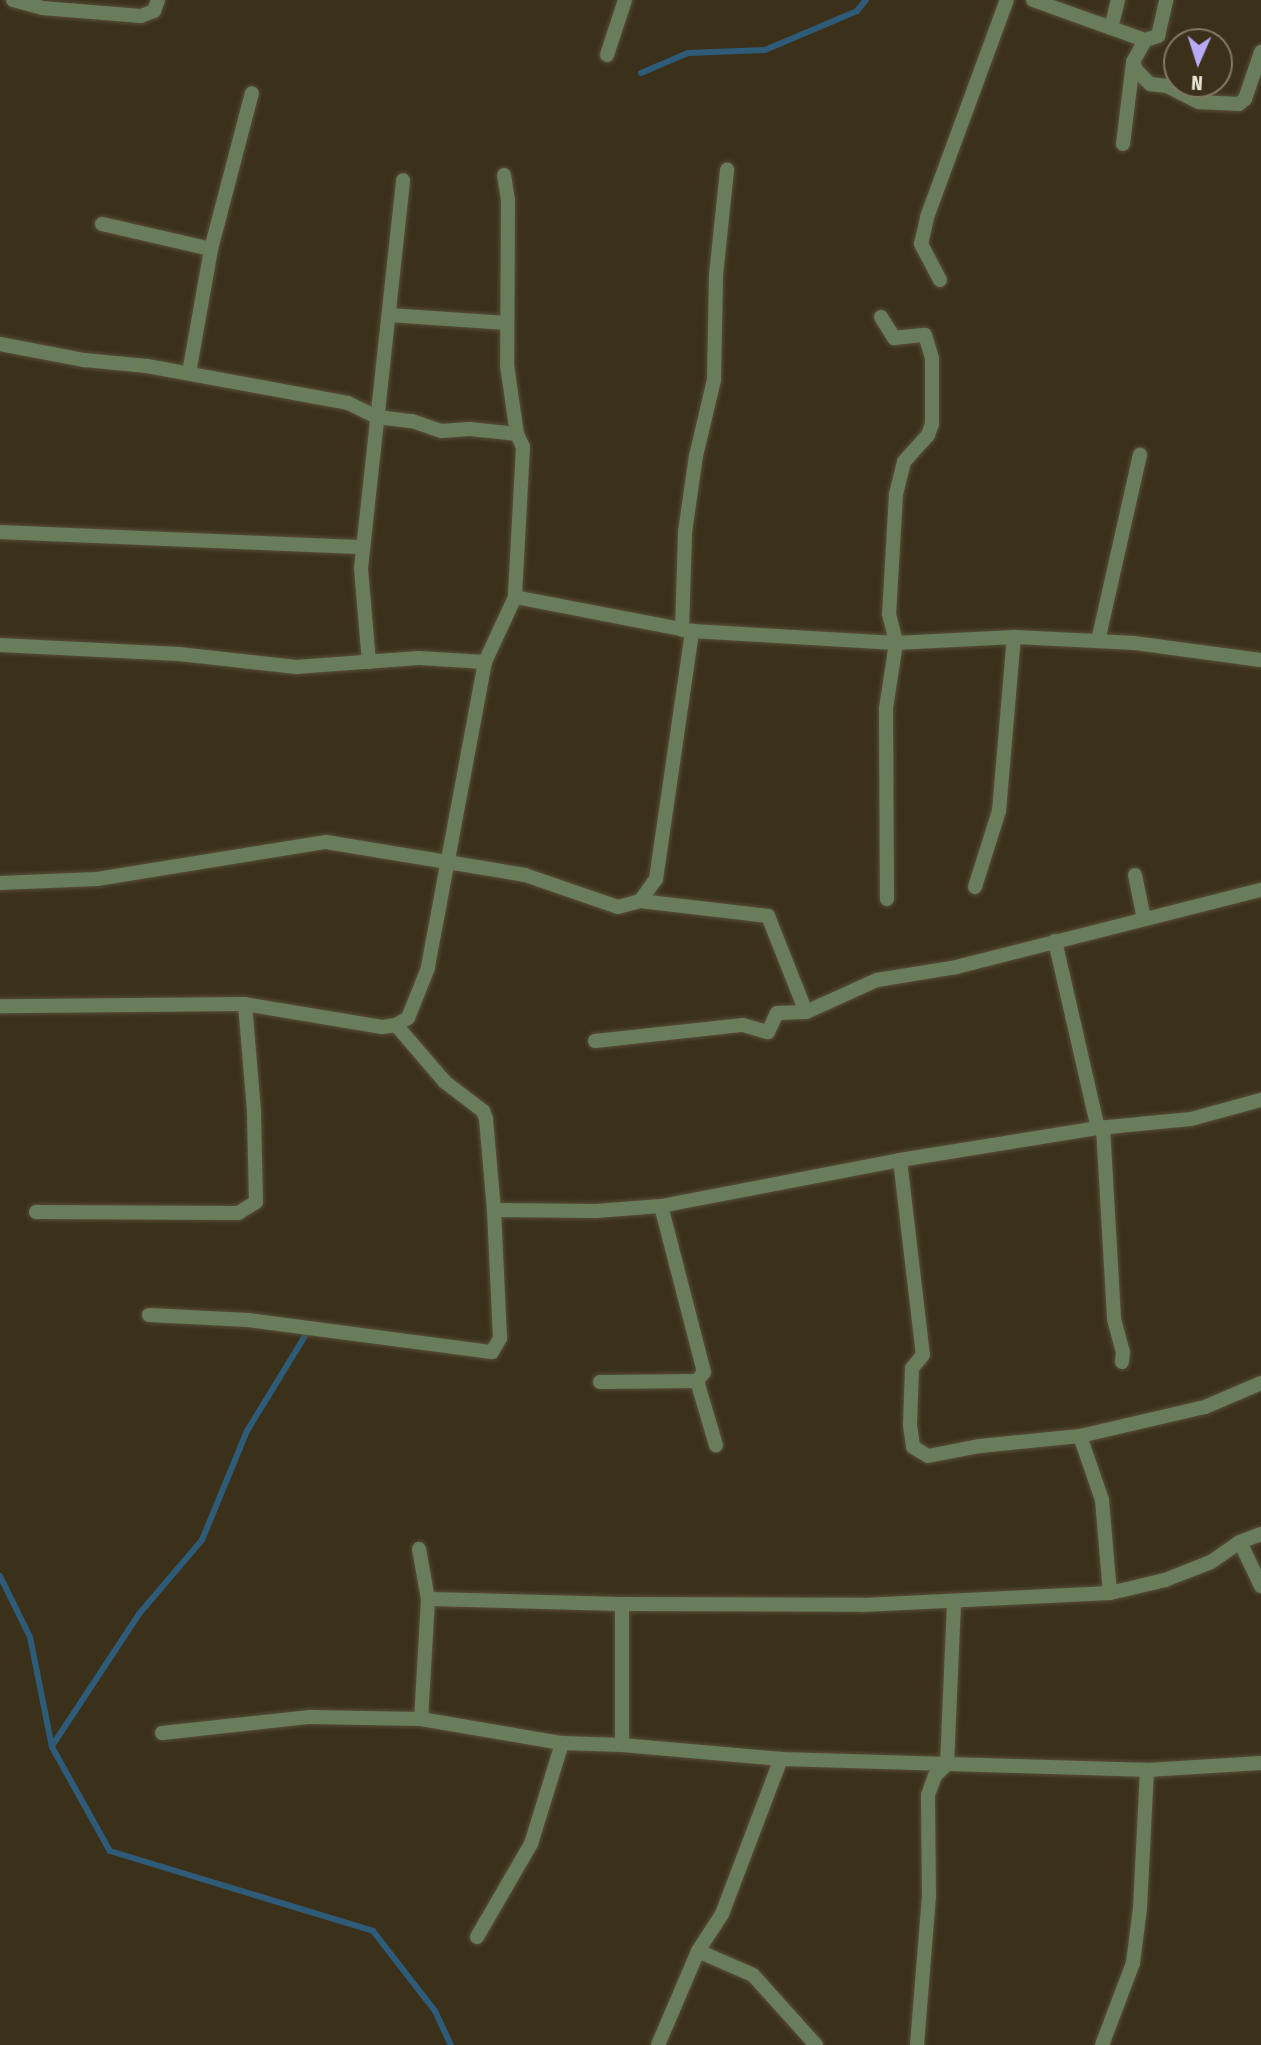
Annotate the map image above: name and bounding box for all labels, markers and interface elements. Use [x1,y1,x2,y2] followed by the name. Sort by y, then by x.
[1163,28,1233,98] north arrow
[1191,71,1203,94] text: N

